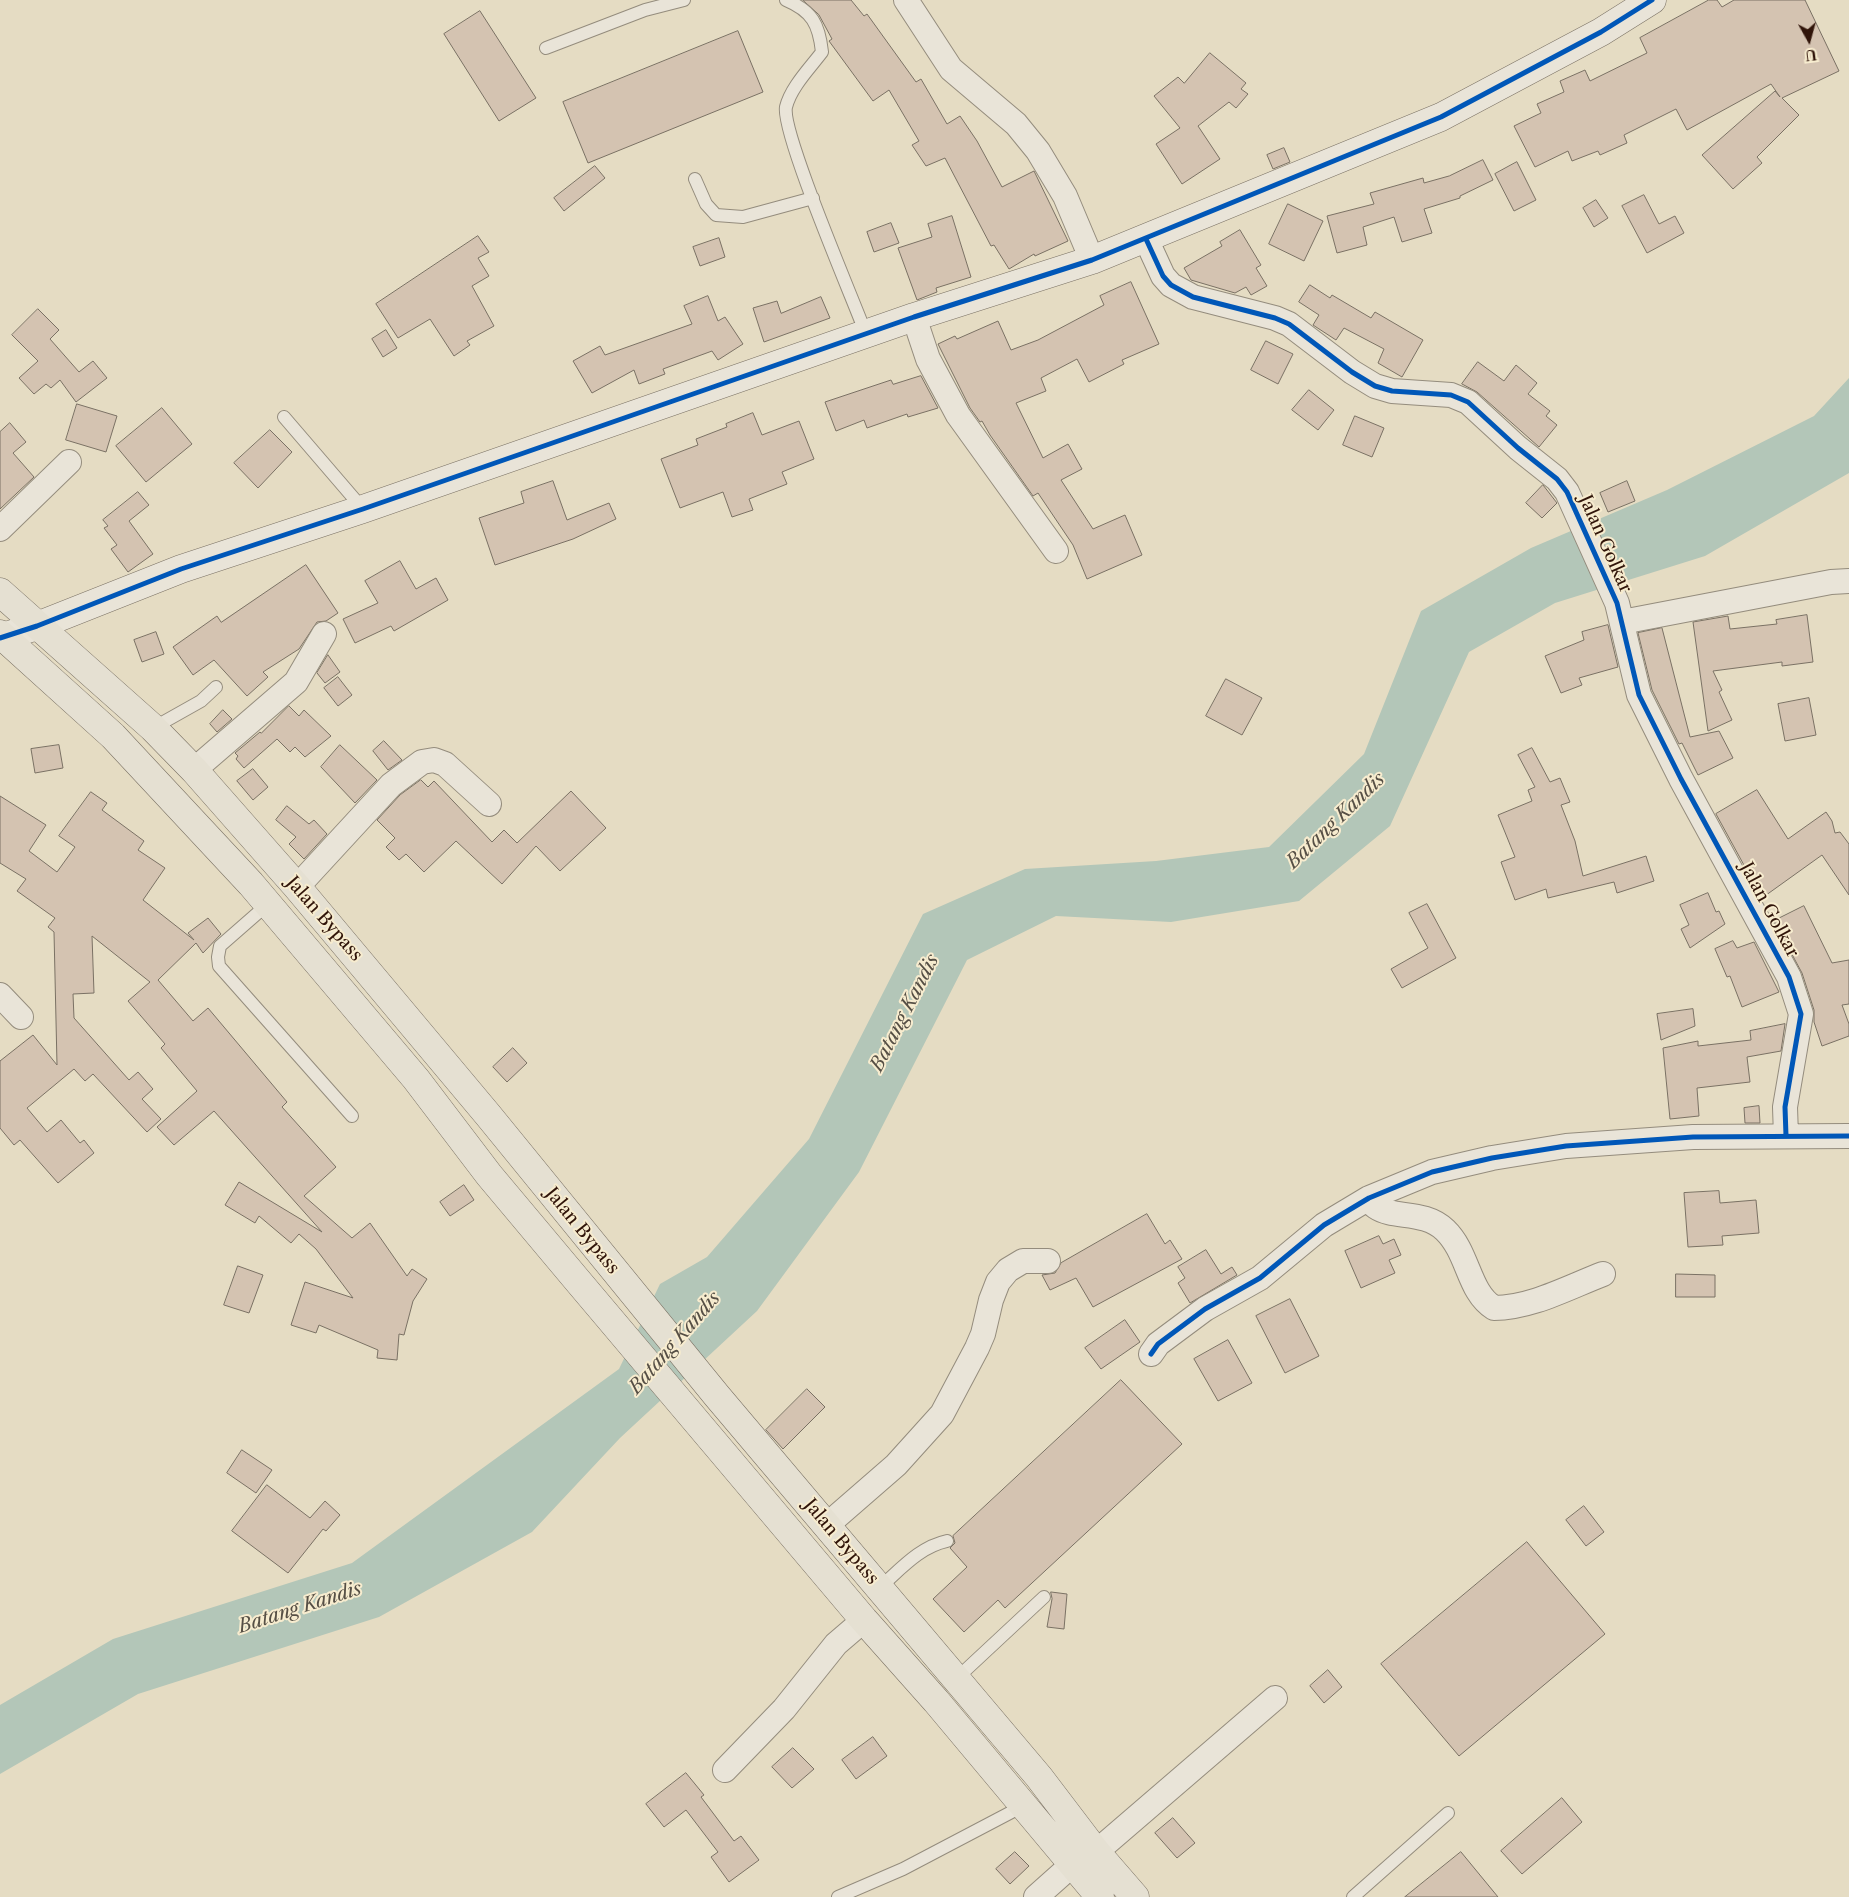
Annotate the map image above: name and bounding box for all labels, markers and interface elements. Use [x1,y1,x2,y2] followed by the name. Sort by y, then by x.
[1784,15,1834,65] north arrow
[1804,45,1818,65] text: U
[1574,492,1636,596] street label: Jalan Golkar
[1282,768,1390,874] water label: Batang Kandis
[1735,859,1803,961] street label: Jalan Golkar
[281,872,367,966] street label: Jalan Bypass
[866,951,944,1075] water label: Batang Kandis
[541,1183,623,1279] street label: Jalan Bypass
[624,1287,726,1399] water label: Batang Kandis
[799,1495,883,1589] street label: Jalan Bypass
[235,1577,365,1639] water label: Batang Kandis

